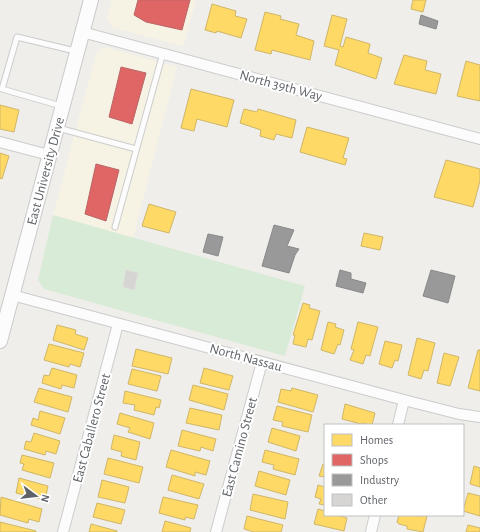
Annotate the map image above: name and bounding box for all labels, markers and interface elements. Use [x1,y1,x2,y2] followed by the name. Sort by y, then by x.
[238,68,324,104] street label: North 39th Way
[25,116,67,227] street label: East University Drive
[208,342,283,374] street label: North Nassau
[71,372,113,484] street label: East Caballero Street
[220,395,260,499] street label: East Camino Street
[324,424,464,516] legend
[360,434,393,446] text: Homes
[360,454,388,466] text: Shops
[360,474,399,487] text: Industry
[16,476,56,516] north arrow
[39,493,51,504] text: N
[360,494,387,506] text: Other

